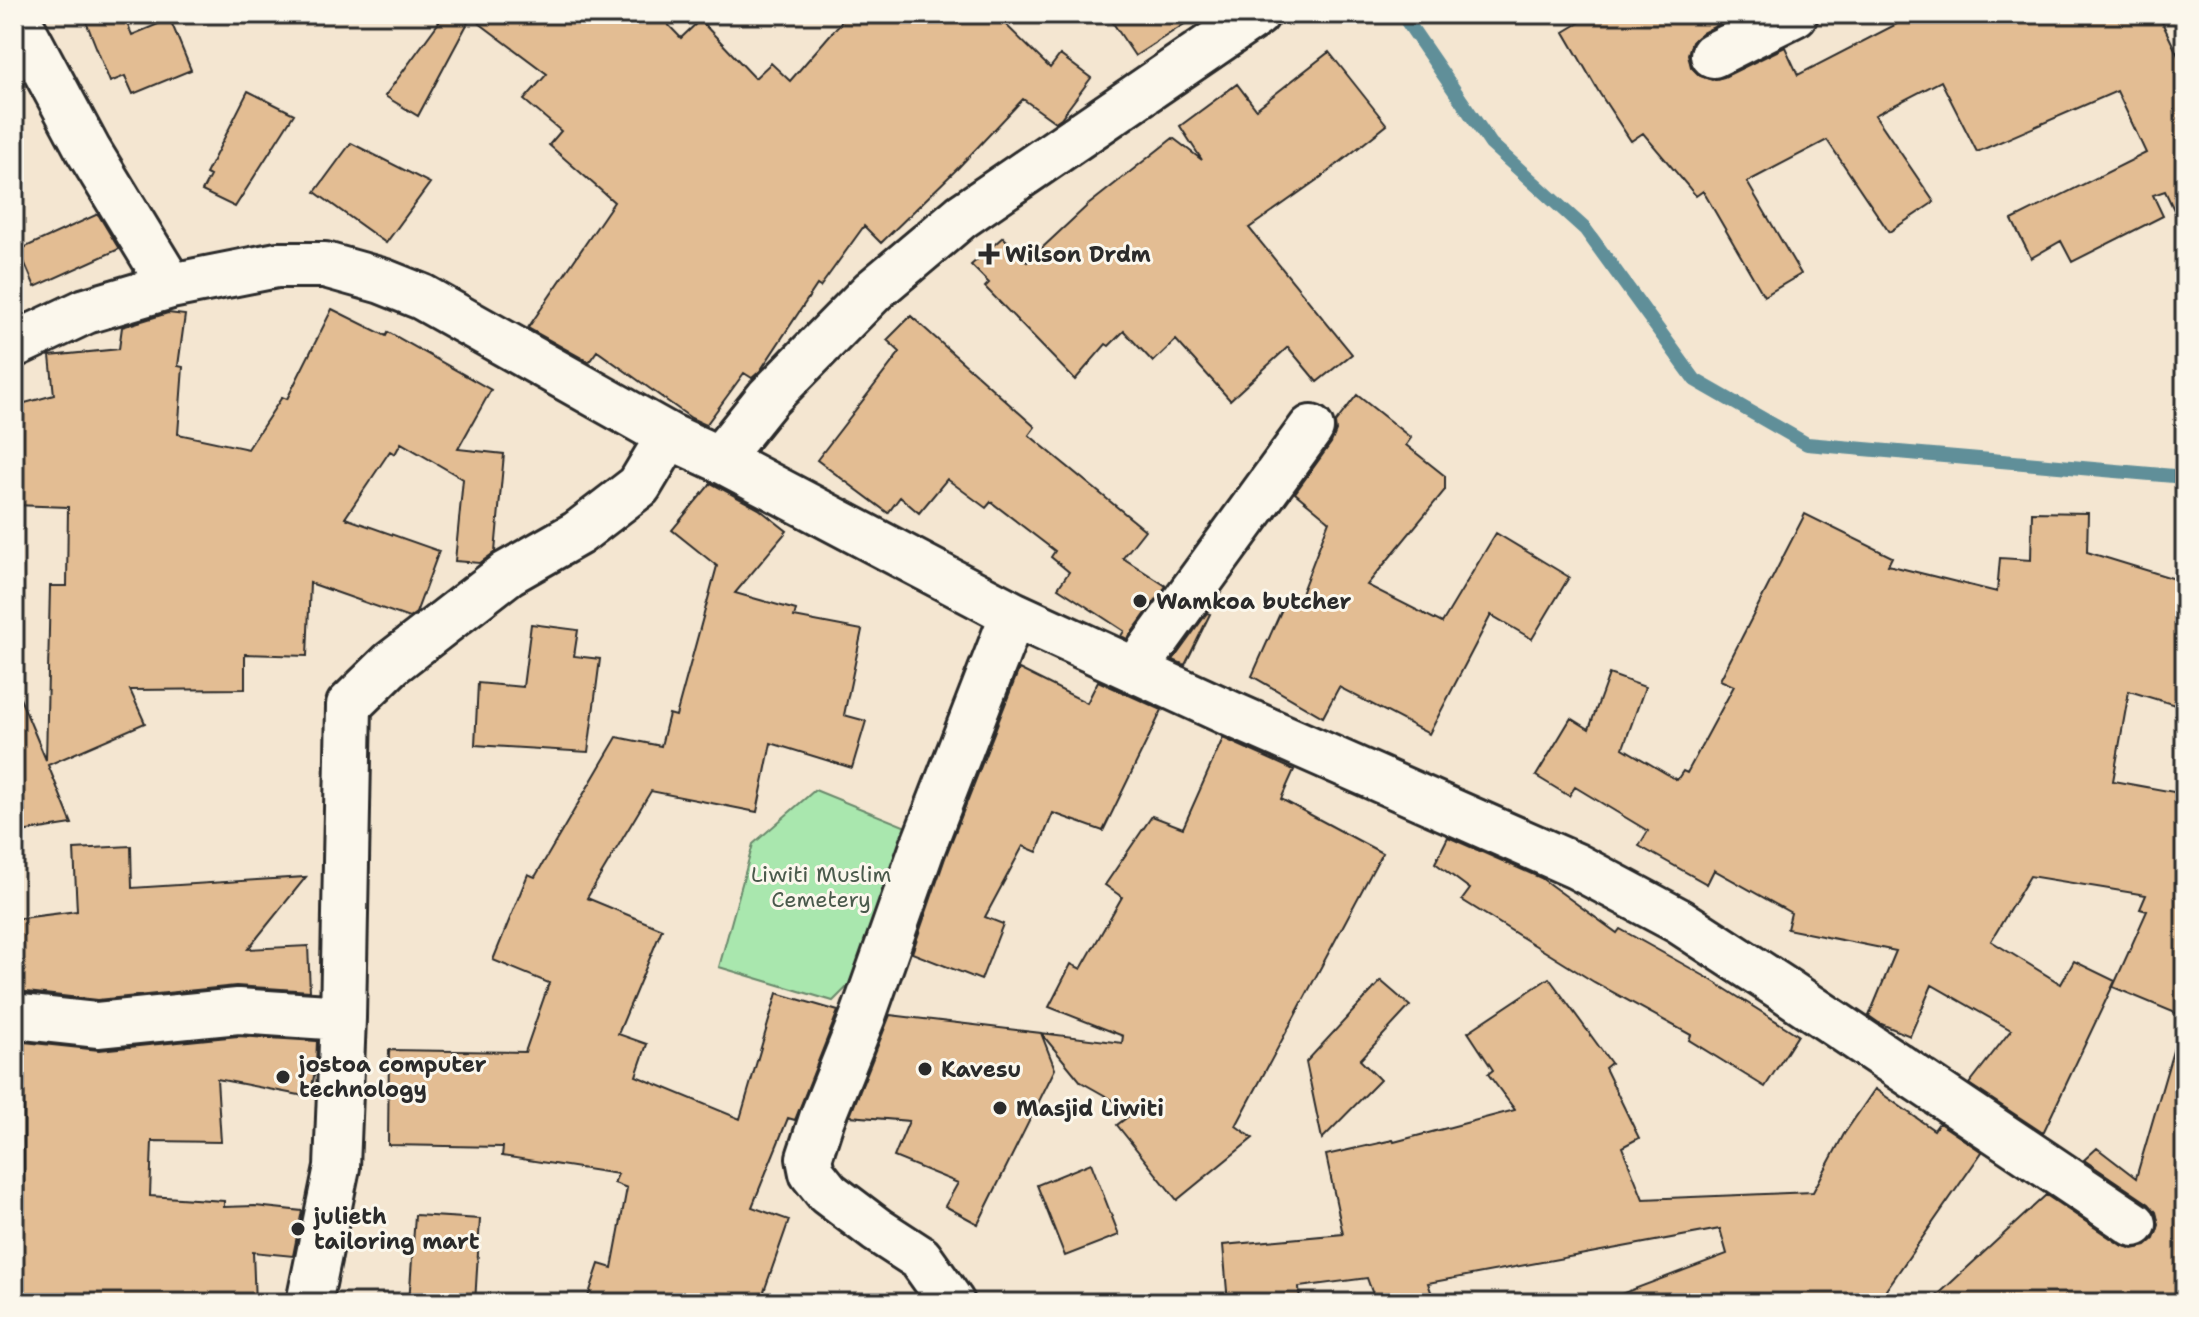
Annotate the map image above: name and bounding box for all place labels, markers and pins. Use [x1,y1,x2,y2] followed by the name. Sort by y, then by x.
[1005,240,1151,269] place label: Wilson Drdm
[980,245,998,263] marker: Wilson Drdm
[1156,587,1351,616] place label: Wamkoa butcher
[1131,592,1149,610] marker: Wamkoa butcher
[298,1050,487,1104] place label: jostoa computer technology
[941,1055,1021,1084] place label: Kavesu
[916,1060,934,1078] marker: Kavesu
[274,1068,292,1086] marker: jostoa computer technology
[1016,1094,1164,1123] place label: Masjid Liwiti
[991,1099,1009,1117] marker: Masjid Liwiti
[313,1202,480,1256] place label: julieth tailoring mart
[289,1220,307,1238] marker: julieth tailoring mart

